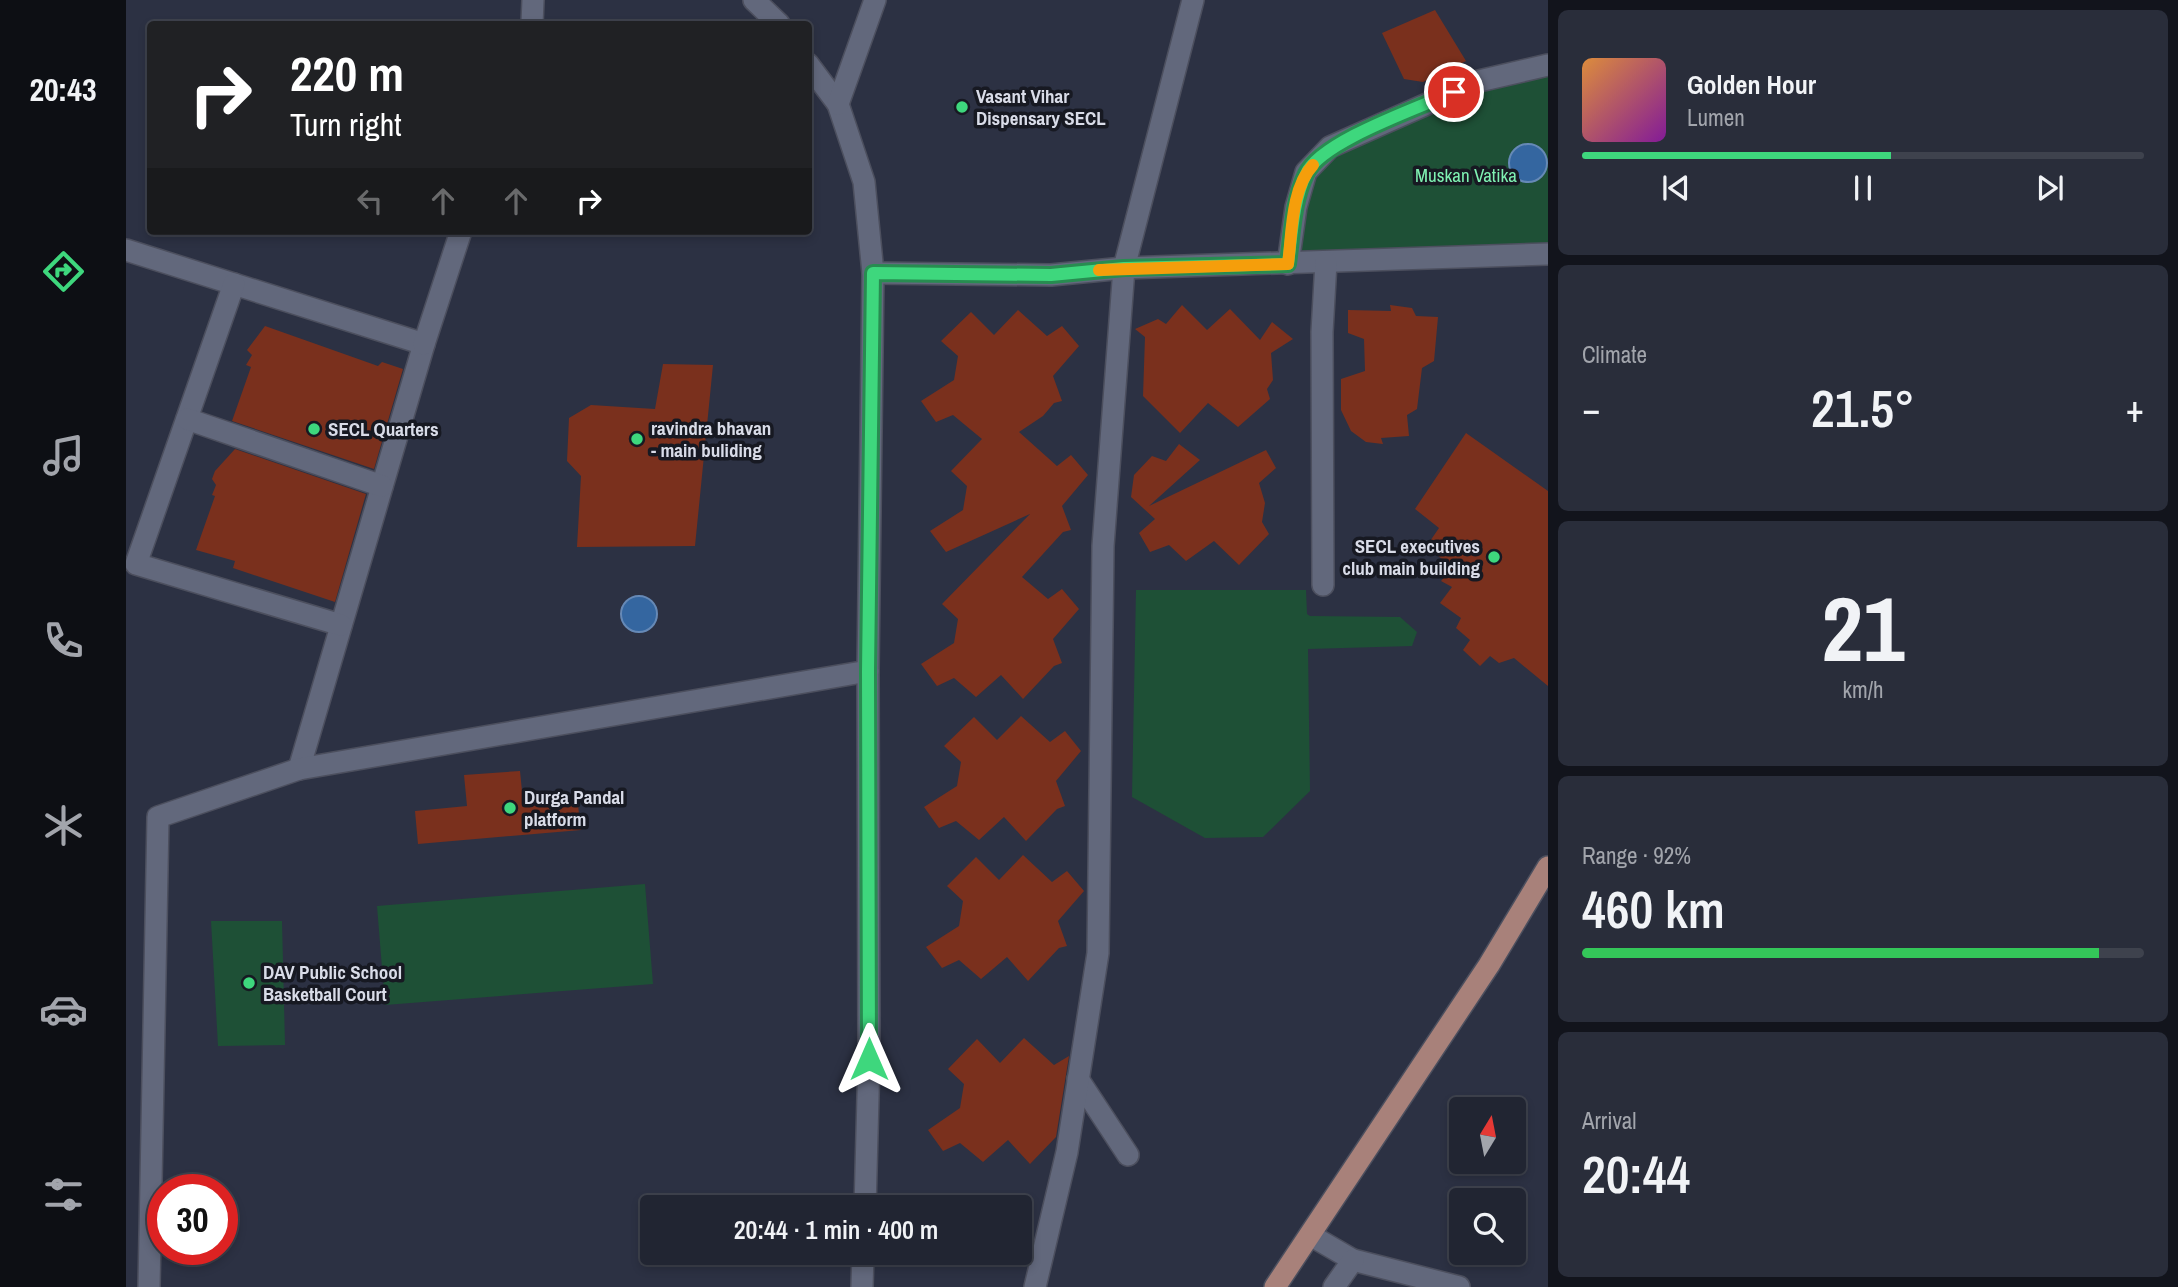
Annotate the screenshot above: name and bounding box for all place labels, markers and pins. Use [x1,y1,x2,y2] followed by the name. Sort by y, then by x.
[1424,62,1484,122] pin
[976,83,1106,131] place label: Vasant Vihar Dispensary SECL
[954,99,970,115] marker: Vasant Vihar Dispensary SECL
[651,415,771,463] place label: ravindra bhavan - main buliding
[328,416,439,442] place label: SECL Quarters
[306,421,322,437] marker: SECL Quarters
[629,431,645,447] marker: ravindra bhavan - main buliding
[1342,533,1480,581] place label: SECL executives club main building
[1486,549,1502,565] marker: SECL executives club main building
[524,784,624,832] place label: Durga Pandal platform
[502,800,518,816] marker: Durga Pandal platform
[263,959,402,1007] place label: DAV Public School Basketball Court
[241,975,257,991] marker: DAV Public School Basketball Court

